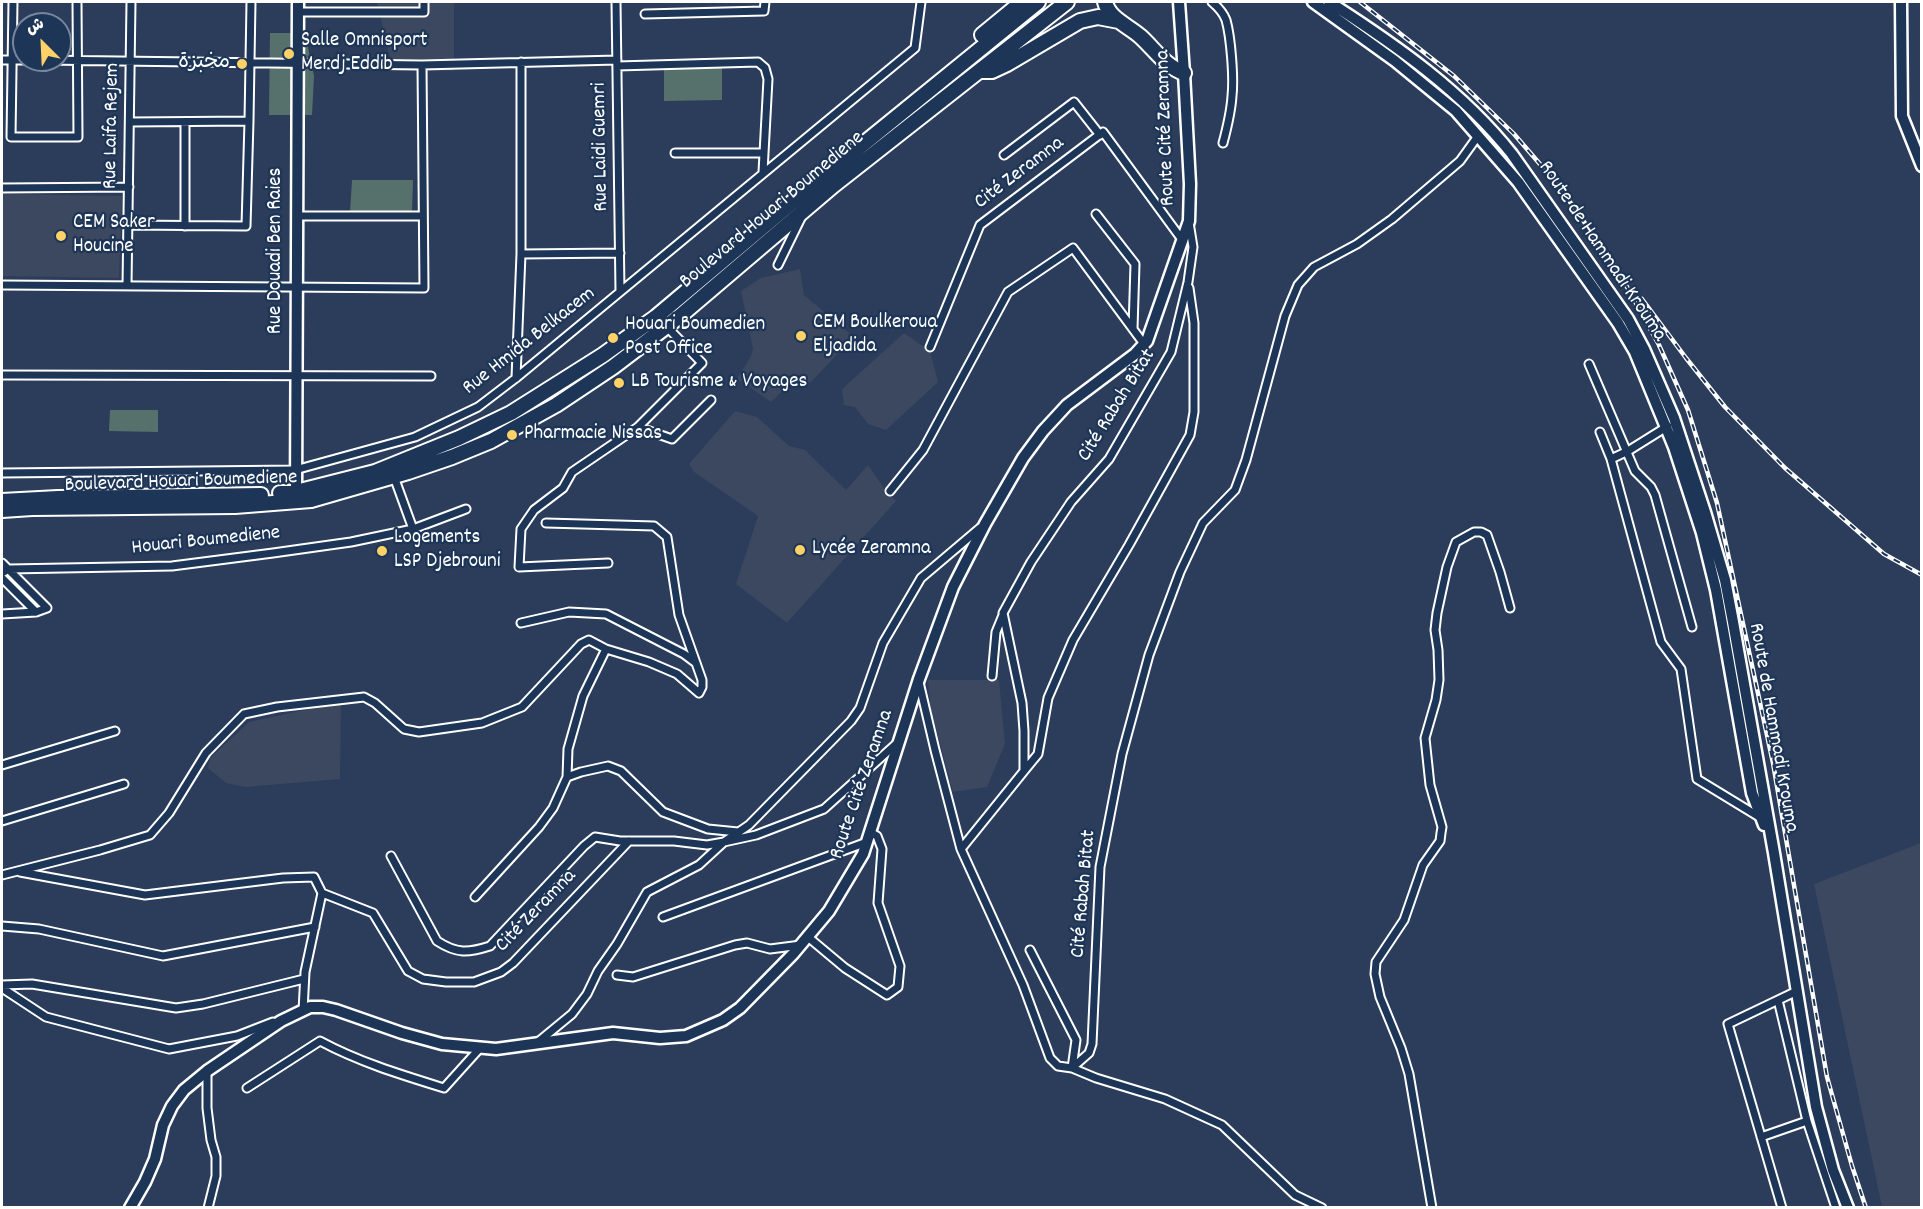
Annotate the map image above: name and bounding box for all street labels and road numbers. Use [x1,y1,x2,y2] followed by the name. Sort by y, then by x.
[1152,49,1182,207] street label: Route Cité Zeramna
[99,63,127,189] street label: Rue Laifa Rejem
[588,82,616,212] street label: Rue Laidi Guemri
[676,126,870,296] street label: Boulevard Houari Boumediene
[970,132,1070,216] street label: Cité Zeramna
[1531,157,1671,347] street label: Route de Hammadi Krouma
[264,168,290,334] street label: Rue Douadi Ben Raies
[459,282,601,402] street label: Rue Hmida Belkacem
[1073,345,1163,467] street label: Cité Rabah Bitat
[64,466,298,500] street label: Boulevard Houari Boumediene
[130,522,282,562] street label: Houari Boumediene
[1741,621,1803,835] street label: Route de Hammadi Krouma
[826,707,900,863] street label: Route Cité Zeramna
[1067,829,1103,959] street label: Cité Rabah Bitat
[491,865,583,959] street label: Cité Zeramna

